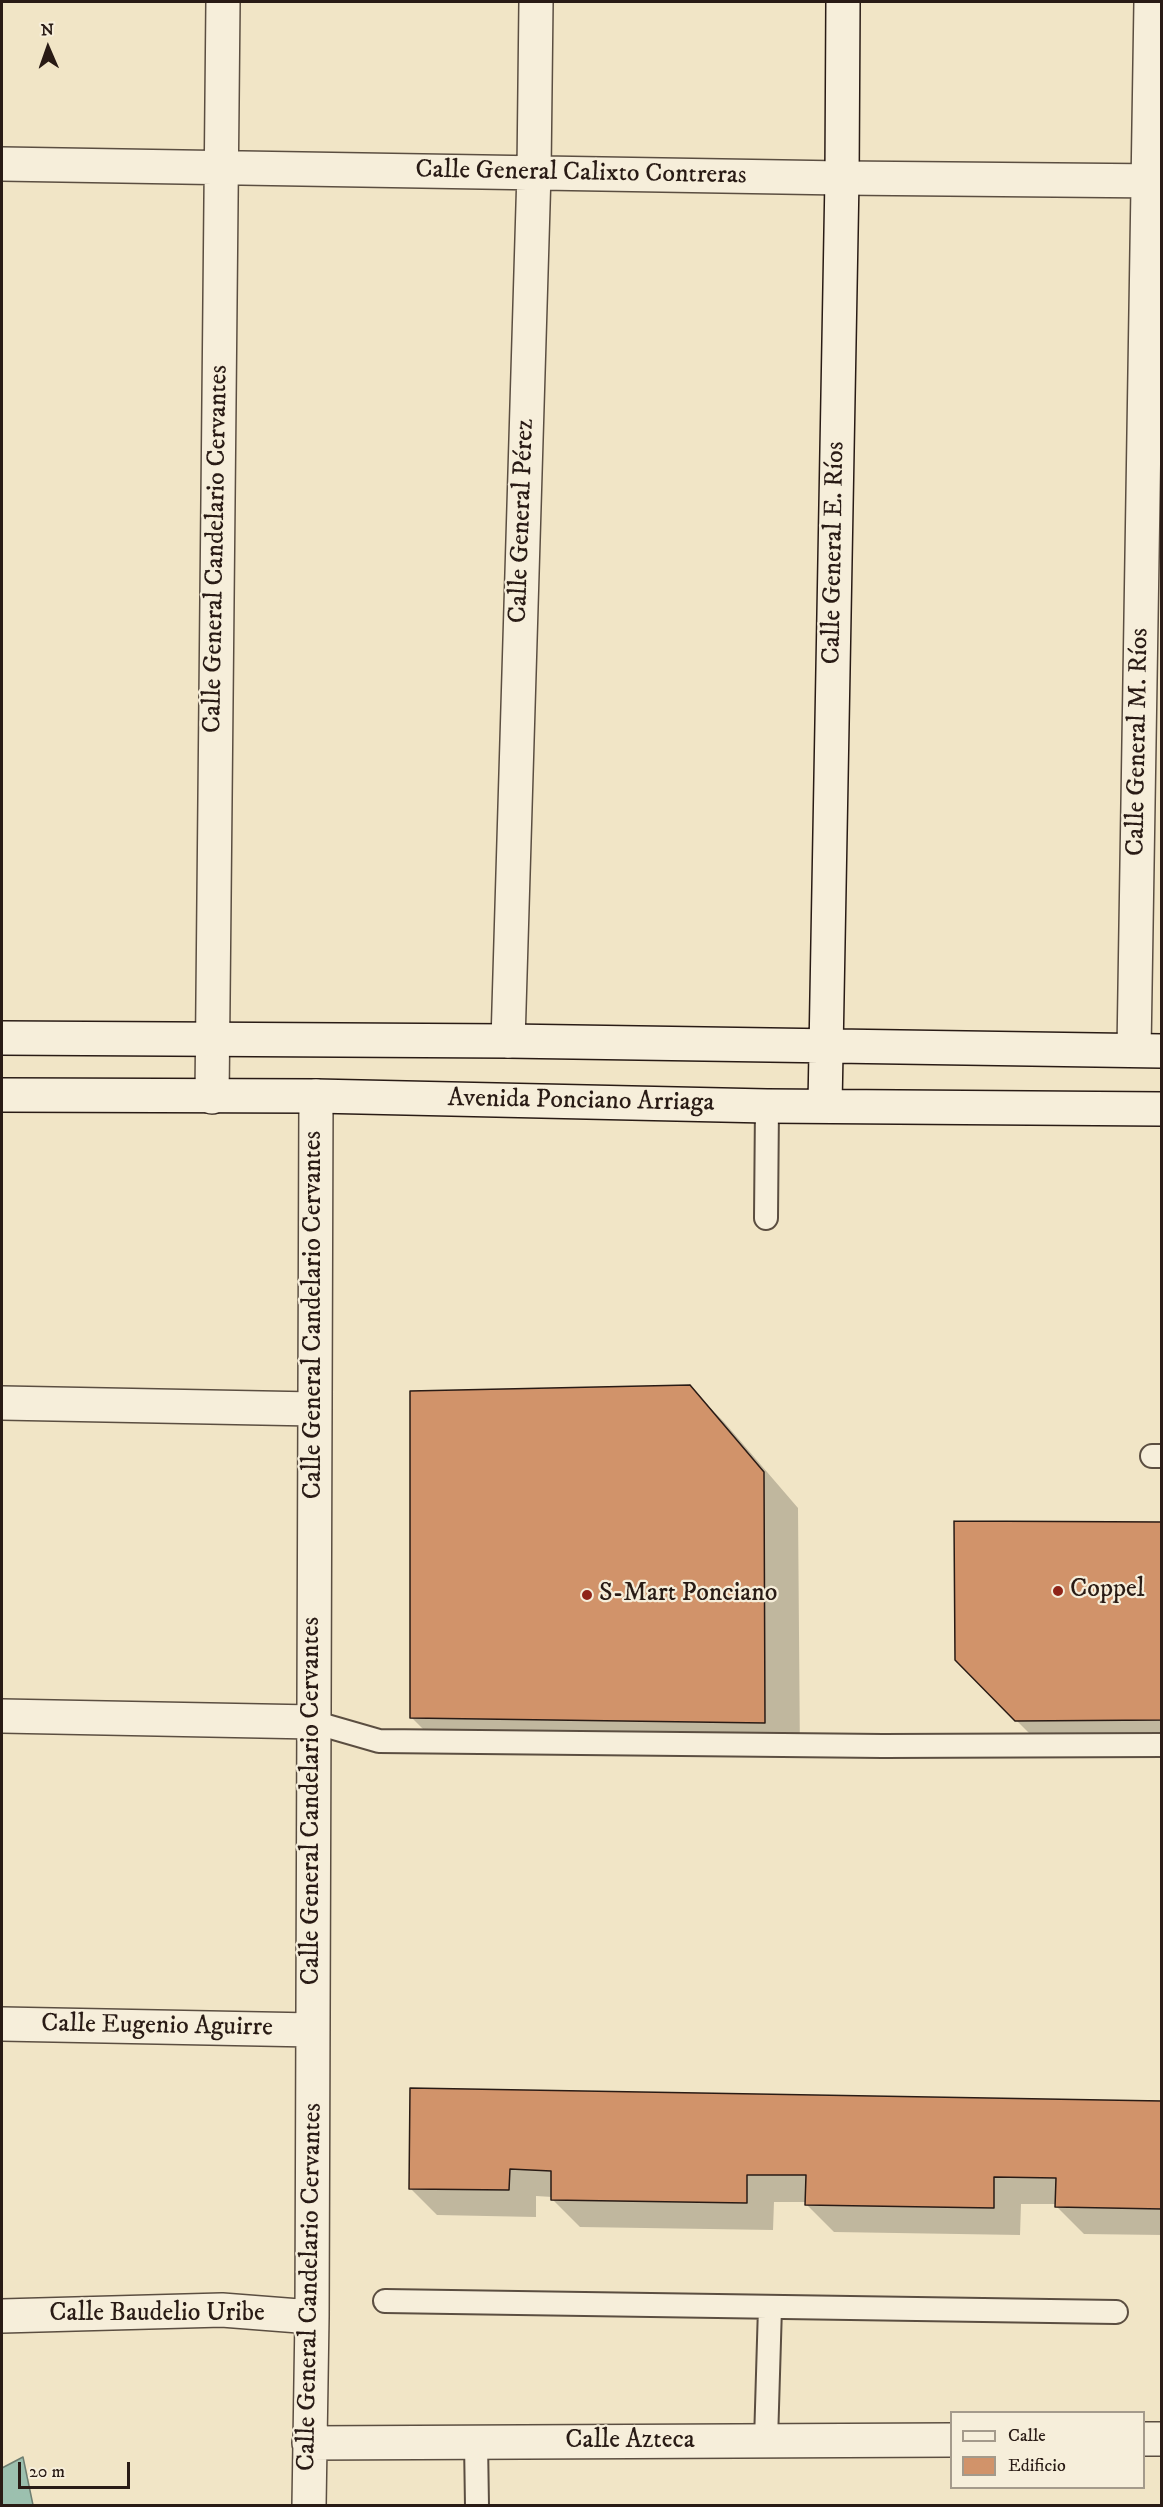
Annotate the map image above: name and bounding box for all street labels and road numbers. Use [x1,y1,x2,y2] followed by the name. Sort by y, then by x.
[415,156,747,192] street label: Calle General Calixto Contreras
[198,365,236,733] street label: Calle General Candelario Cervantes
[504,418,542,624] street label: Calle General Pérez
[817,441,853,665] street label: Calle General E. Ríos
[1121,628,1157,856] street label: Calle General M. Ríos
[447,1084,715,1120] street label: Avenida Ponciano Arriaga
[299,1131,331,1499] street label: Calle General Candelario Cervantes
[297,1617,329,1985] street label: Calle General Candelario Cervantes
[41,2009,273,2045] street label: Calle Eugenio Aguirre
[292,2103,330,2471] street label: Calle General Candelario Cervantes
[49,2299,265,2331] street label: Calle Baudelio Uribe
[565,2426,695,2458] street label: Calle Azteca

